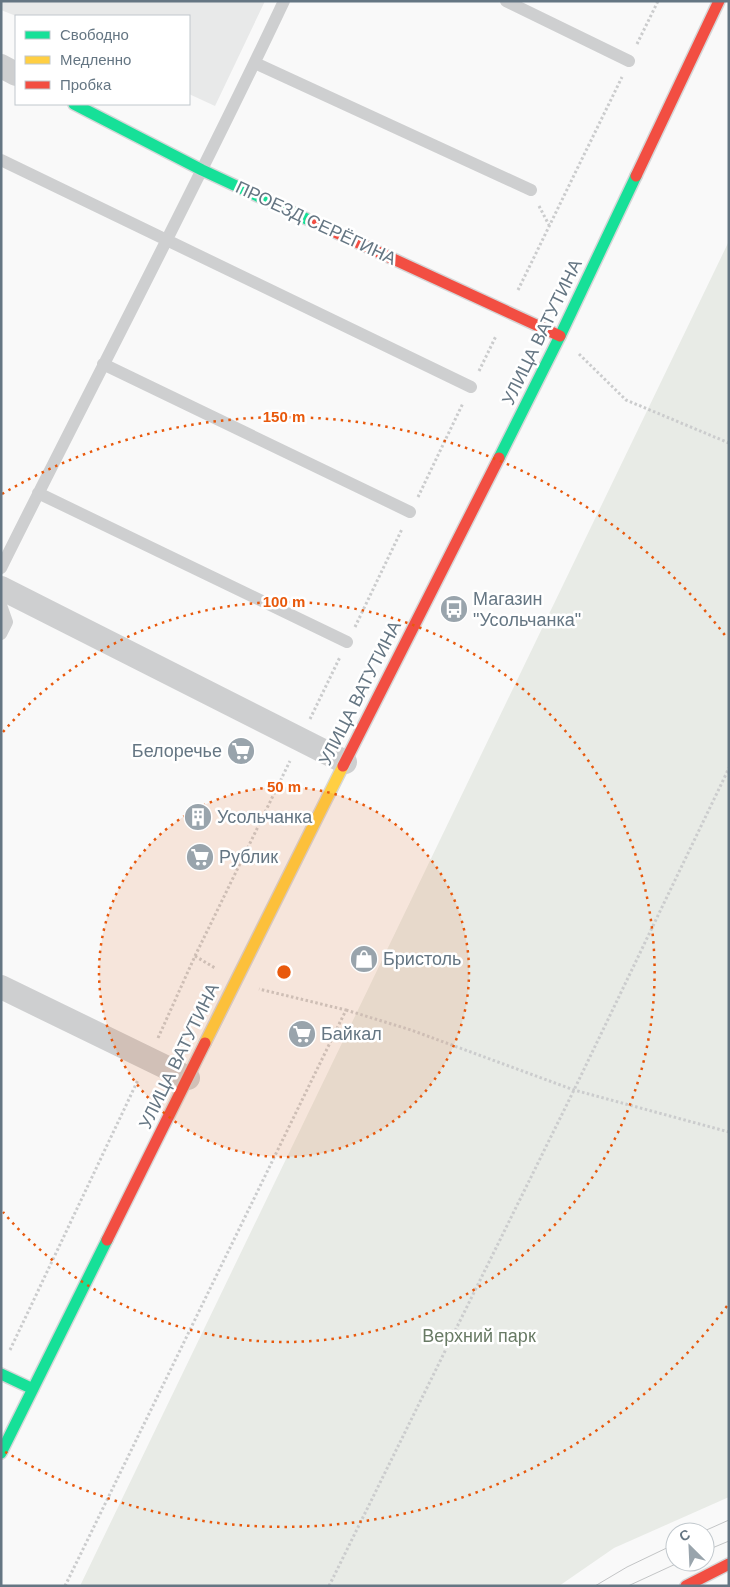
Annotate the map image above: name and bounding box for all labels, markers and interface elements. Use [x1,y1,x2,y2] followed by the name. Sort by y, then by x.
[15,15,190,105] legend
[60,26,129,43] text: Свободно
[60,51,131,68] text: Медленно
[60,76,112,93] text: Пробка
[233,177,399,269] street label: ПРОЕЗД СЕРЁГИНА
[498,256,586,408] street label: УЛИЦА ВАТУТИНА
[263,408,305,425] text: 150 m
[473,589,581,630] place label: Магазин "Усольчанка"
[263,593,305,610] text: 100 m
[439,594,469,624] bus stop icon: Магазин "Усольчанка"
[315,617,405,769] street label: УЛИЦА ВАТУТИНА
[226,736,256,766] supermarket icon: Белоречье
[132,741,222,761] place label: Белоречье
[267,778,301,795] text: 50 m
[183,802,213,832] building icon: Усольчанка
[217,807,313,827] place label: Усольчанка
[185,842,215,872] supermarket icon: Рублик
[219,847,278,867] place label: Рублик
[349,944,379,974] shop icon: Бристоль
[383,949,461,969] place label: Бристоль
[275,963,293,981] centre of rings
[135,980,223,1132] street label: УЛИЦА ВАТУТИНА
[287,1019,317,1049] supermarket icon: Байкал
[321,1024,382,1044] place label: Байкал
[422,1326,536,1346] park label: Верхний парк
[665,1522,715,1572] north arrow
[677,1526,693,1544] text: С

